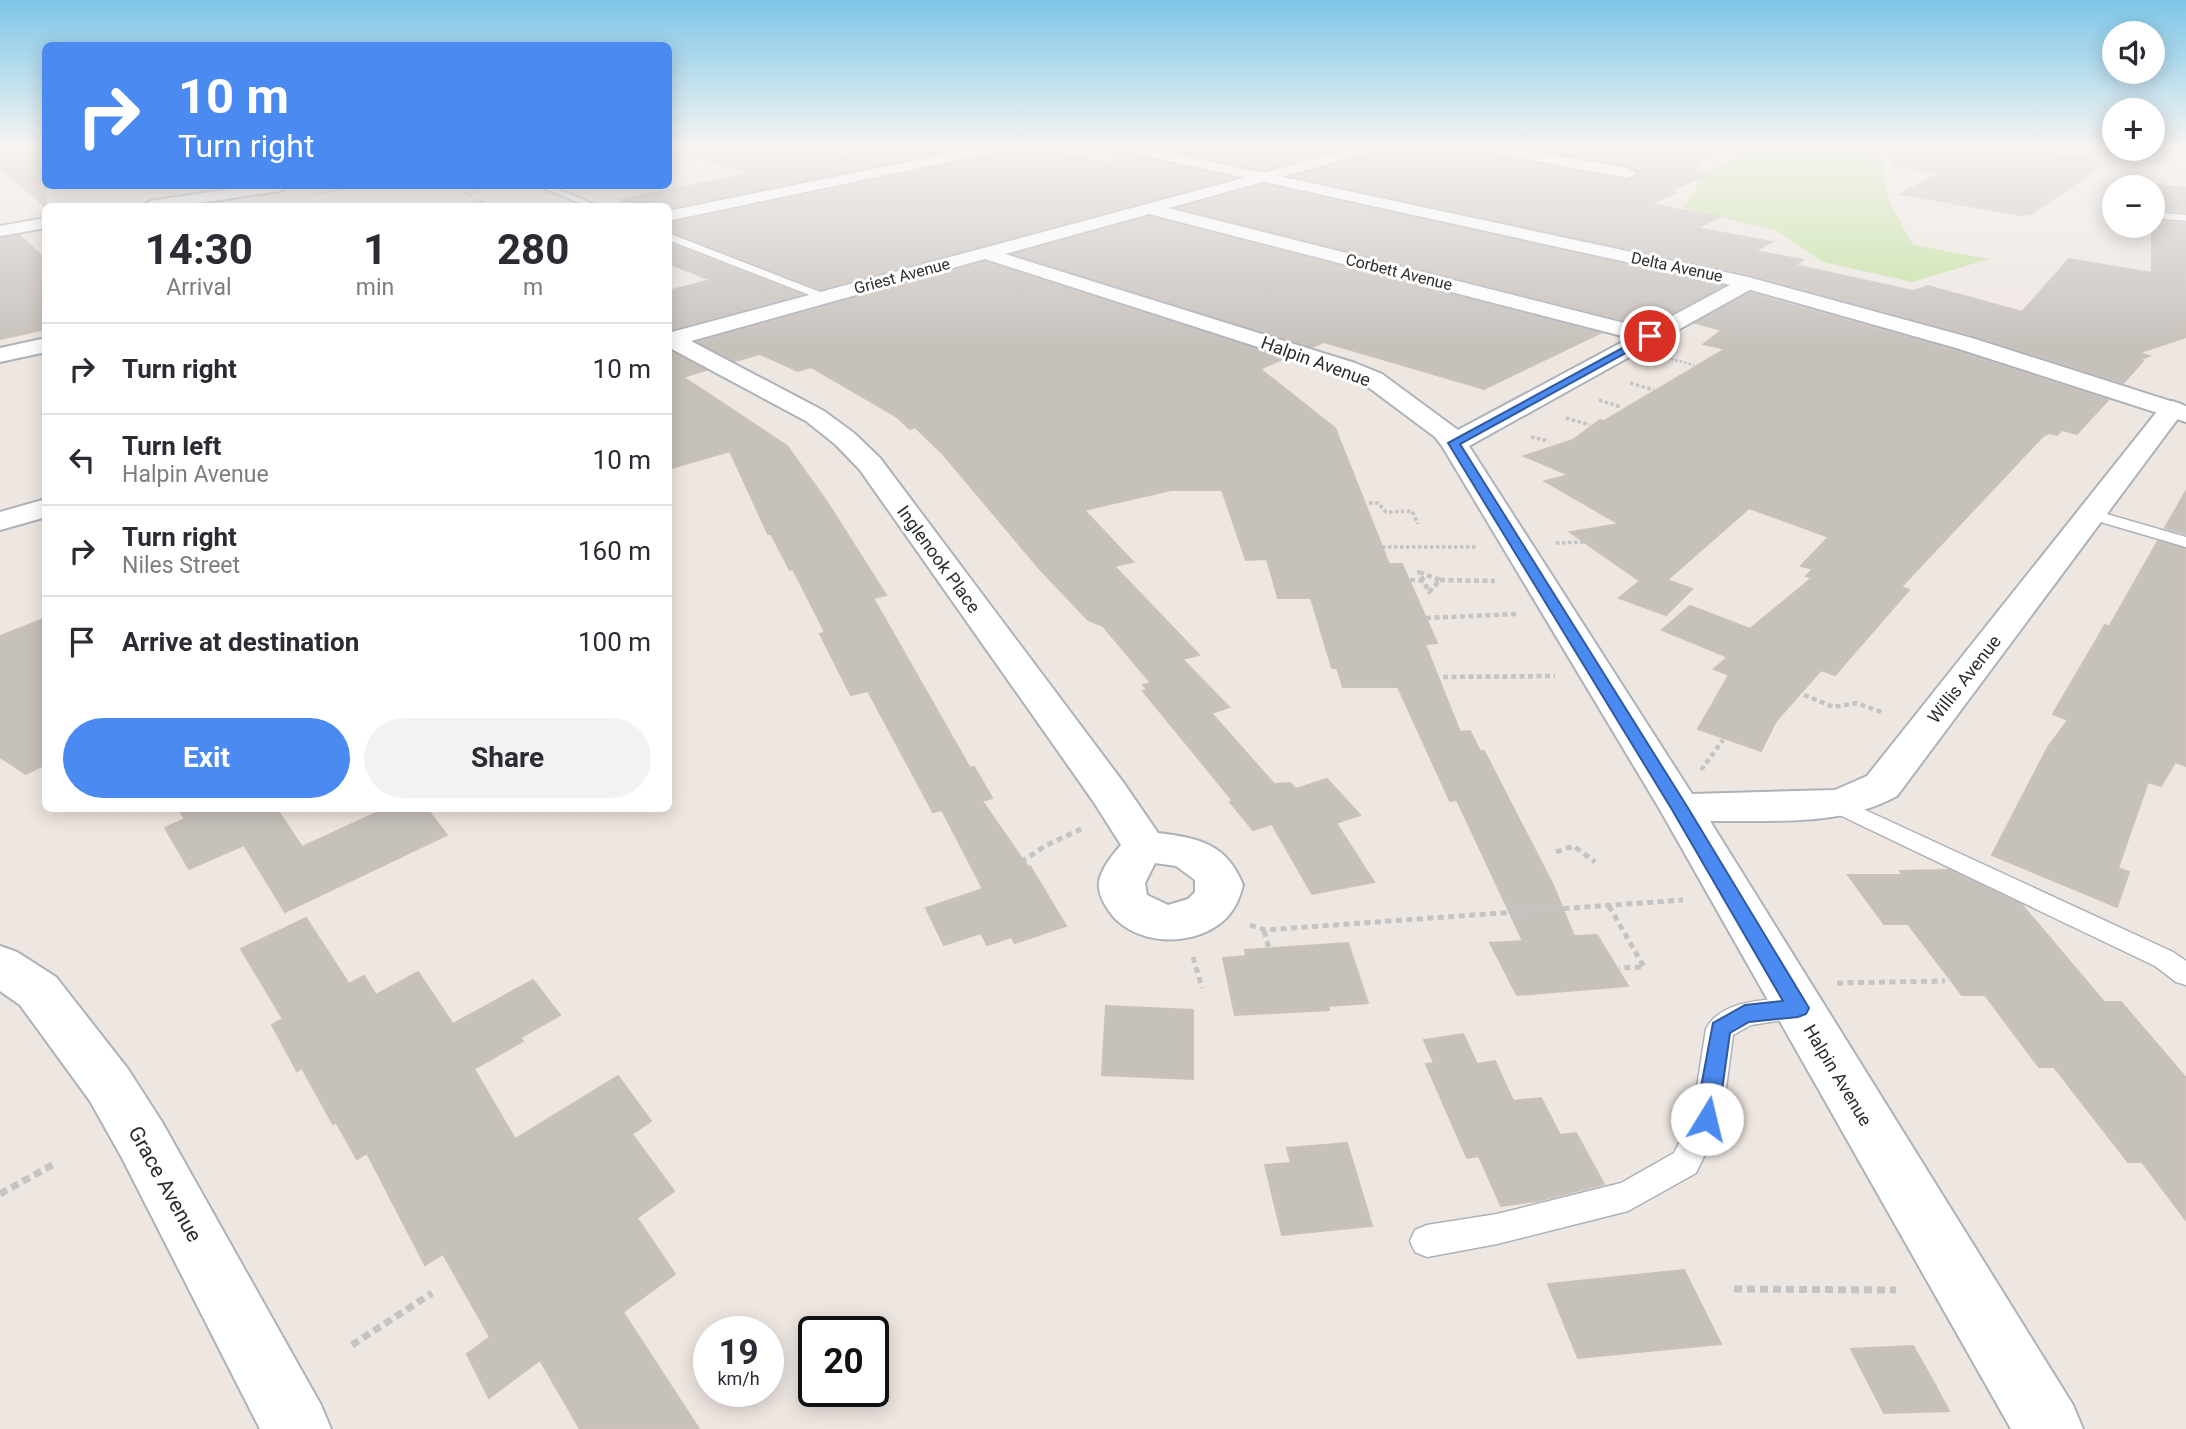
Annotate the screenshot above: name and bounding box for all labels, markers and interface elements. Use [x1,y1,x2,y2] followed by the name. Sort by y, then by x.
[2102,21,2165,238] map controls
[2102,21,2165,84] button: sound
[178,68,289,125] text: 10 m
[63,70,154,161] icon: right
[2102,98,2165,161] button: +
[178,127,314,165] text: Turn right
[2102,175,2165,238] button: −
[145,225,253,274] text: 14:30
[363,225,387,274] text: 1
[497,225,569,274] text: 280
[1629,248,1725,286] street label: Delta Avenue
[1344,250,1454,294] street label: Corbett Avenue
[852,254,952,298] street label: Griest Avenue
[166,274,232,301] text: Arrival
[356,274,394,301] text: min
[523,274,543,301] text: m
[1620,306,1680,366] pin
[1631,317,1669,355] icon: arrive
[1258,332,1374,390] street label: Halpin Avenue
[63,350,101,388] icon: right
[122,354,237,384] text: Turn right
[593,354,651,384] text: 10 m
[122,431,221,461] text: Turn left
[63,441,101,479] icon: left
[593,445,651,475] text: 10 m
[122,461,269,488] text: Halpin Avenue
[893,501,985,617] street label: Inglenook Place
[122,522,237,552] text: Turn right
[63,532,101,570] icon: right
[578,536,651,566] text: 160 m
[122,552,240,579] text: Niles Street
[63,623,101,661] icon: arrive
[122,627,359,657] text: Arrive at destination
[578,627,651,657] text: 100 m
[1923,631,2005,727] street label: Willis Avenue
[63,718,350,798] button: Exit
[364,718,651,798] button: Share
[1799,1020,1877,1130] street label: Halpin Avenue
[1670,1082,1744,1156] position arrow
[123,1122,207,1246] street label: Grace Avenue
[798,1316,889,1407] speed limit sign: 20
[718,1332,759,1373] text: 19
[717,1368,760,1389] text: km/h

